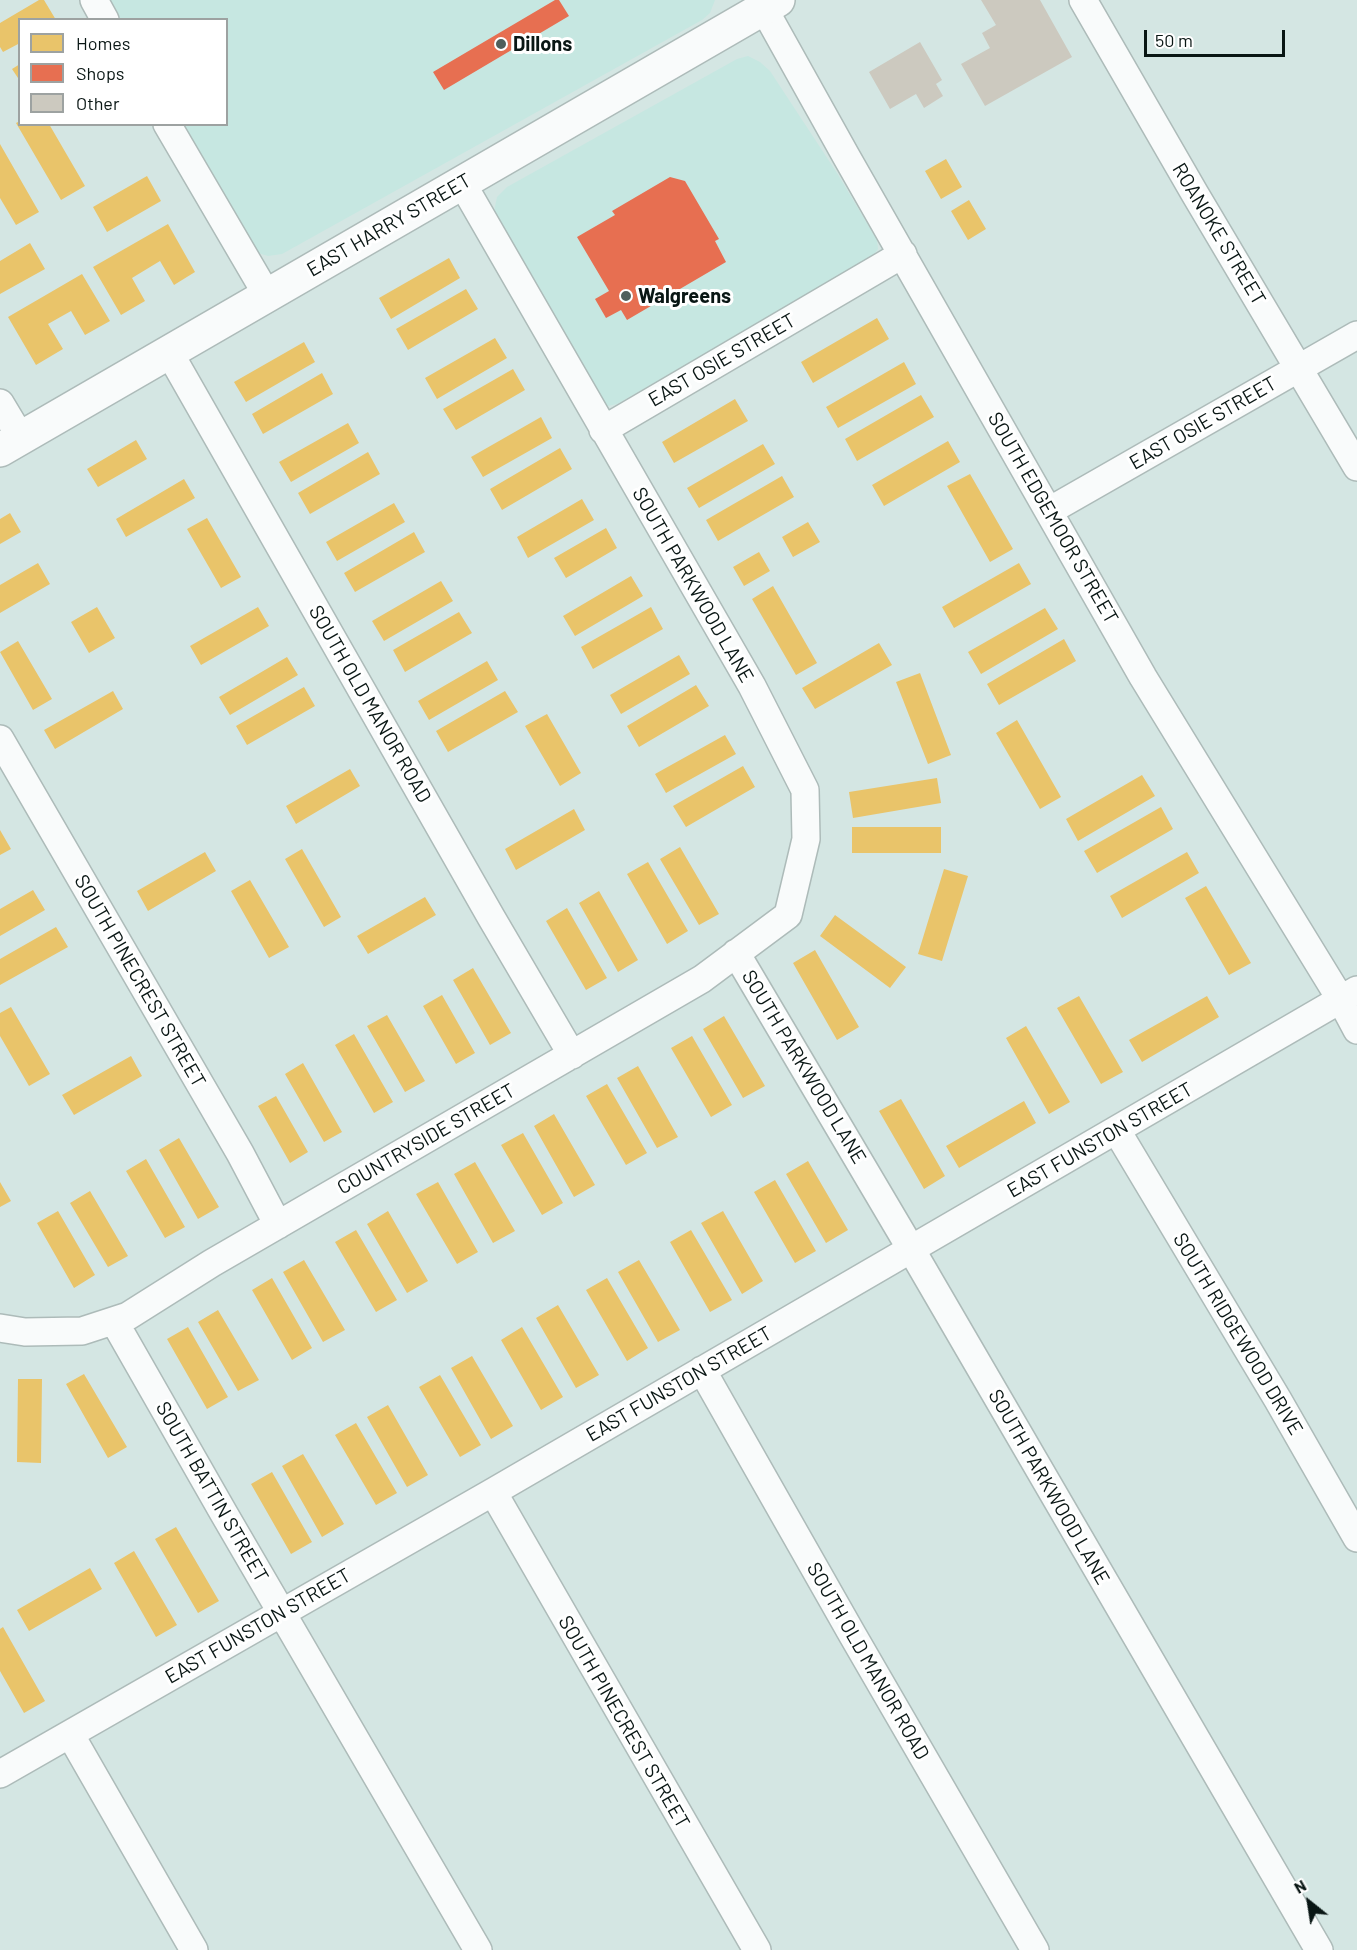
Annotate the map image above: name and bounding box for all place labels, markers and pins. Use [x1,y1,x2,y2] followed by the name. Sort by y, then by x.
[513,32,572,56] place label: Dillons
[494,37,508,51] marker: Dillons
[638,284,731,308] place label: Walgreens
[619,289,633,303] marker: Walgreens

